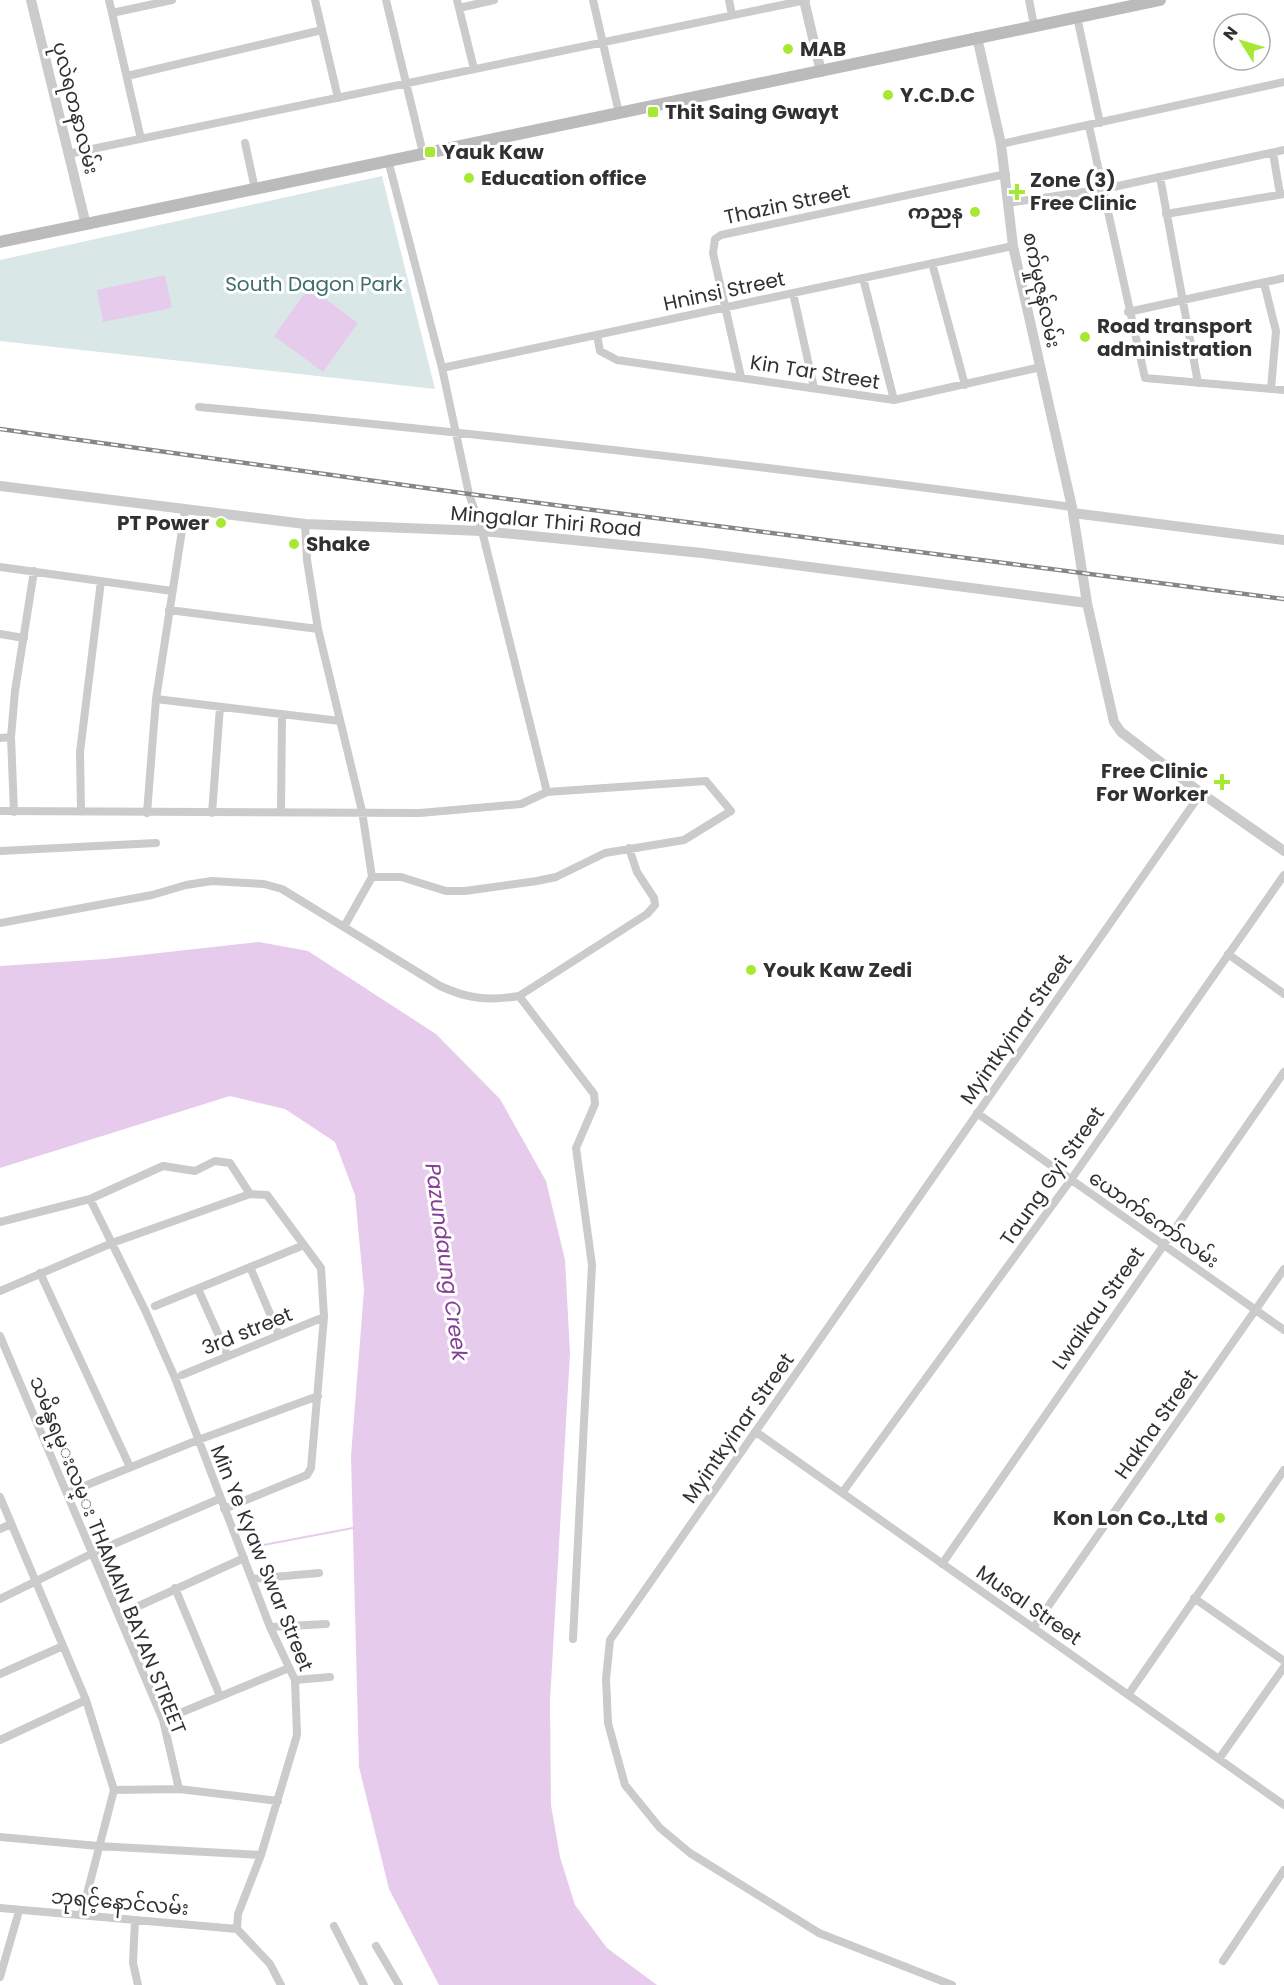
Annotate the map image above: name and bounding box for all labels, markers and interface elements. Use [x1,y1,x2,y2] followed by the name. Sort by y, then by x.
[1212,12,1272,72] north arrow
[1218,22,1243,45] text: N
[800,35,846,63] place label: MAB
[43,39,106,178] street label: ပုလဲရတနာလမ်း
[781,42,795,56] marker: MAB
[900,81,975,109] place label: Y.C.D.C
[881,88,895,102] marker: Y.C.D.C
[665,98,839,126] place label: Thit Saing Gwayt
[646,105,660,119] marker: Thit Saing Gwayt
[442,138,545,166] place label: Yauk Kaw
[423,145,437,159] marker: Yauk Kaw
[481,164,647,192] place label: Education office
[1030,166,1137,217] place label: Zone (3) Free Clinic
[462,171,476,185] marker: Education office
[722,177,852,231] street label: Thazin Street
[1008,183,1026,201] marker: Zone (3) Free Clinic
[908,198,963,228] place label: ကညန
[968,205,982,219] marker: ကညန
[1013,230,1068,351] street label: စက်မှုဇုန်လမ်း
[661,264,787,318] street label: Hninsi Street
[225,270,404,298] park label: South Dagon Park
[1097,312,1252,363] place label: Road transport administration
[1078,330,1092,344] marker: Road transport administration
[748,348,882,396] street label: Kin Tar Street
[449,499,643,543] street label: Mingalar Thiri Road
[117,509,209,537] place label: PT Power
[214,516,228,530] marker: PT Power
[306,530,370,558] place label: Shake
[287,537,301,551] marker: Shake
[1096,757,1208,808] place label: Free Clinic For Worker
[1213,773,1231,791] marker: Free Clinic For Worker
[954,948,1078,1110] street label: Myintkyinar Street
[763,956,912,984] place label: Youk Kaw Zedi
[744,963,758,977] marker: Youk Kaw Zedi
[993,1101,1111,1251] street label: Taung Gyi Street
[418,1161,475,1364] water label: Pazundaung Creek
[1083,1164,1225,1274] street label: ယောက်ကော်လမ်း
[1045,1241,1151,1375] street label: Lwaikau Street
[198,1300,296,1362] street label: 3rd street
[676,1347,800,1509] street label: Myintkyinar Street
[1108,1364,1204,1484] street label: Hakha Street
[21,1372,193,1740] street label: သမိန္ဗရမ္းလမ္း THAMAIN BAYAN STREET
[204,1441,320,1675] street label: Min Ye Kyaw Swar Street
[1053,1504,1208,1532] place label: Kon Lon Co.,Ltd
[1213,1511,1227,1525] marker: Kon Lon Co.,Ltd
[971,1558,1087,1652] street label: Musal Street
[50,1882,190,1925] street label: ဘုရင့်နောင်လမ်း

